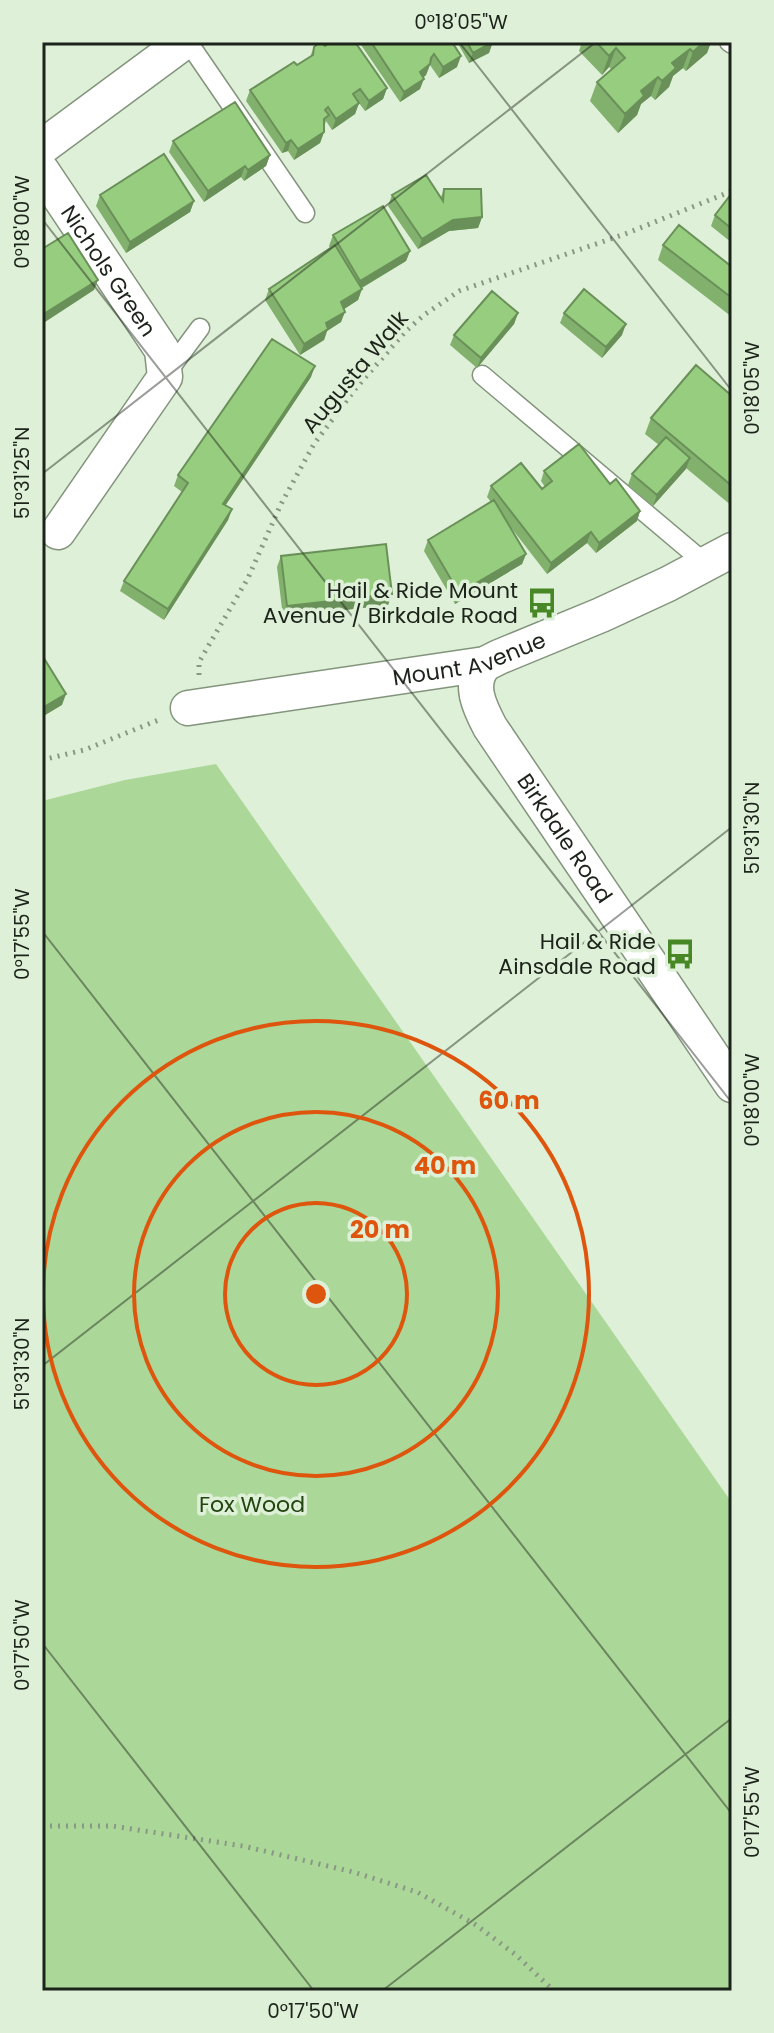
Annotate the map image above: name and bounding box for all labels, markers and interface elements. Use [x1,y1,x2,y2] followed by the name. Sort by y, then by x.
[414,8,508,36] text: 0°18'05"W
[8,175,36,269] text: 0°18'00"W
[54,199,164,342] street label: Nichols Green
[295,304,416,440] street label: Augusta Walk
[738,341,766,435] text: 0°18'05"W
[8,427,36,519] text: 51°31'25"N
[263,575,518,631] place label: Hail & Ride Mount Avenue / Birkdale Road
[525,586,559,620] bus stop icon: Hail & Ride Mount Avenue / Birkdale Road
[391,624,550,693] street label: Mount Avenue
[510,767,620,909] street label: Birkdale Road
[738,782,766,874] text: 51°31'30"N
[8,888,36,980] text: 0°17'55"W
[498,926,656,982] place label: Hail & Ride Ainsdale Road
[663,937,697,971] bus stop icon: Hail & Ride Ainsdale Road
[738,1053,766,1147] text: 0°18'00"W
[478,1084,540,1117] text: 60 m
[414,1149,476,1182] text: 40 m
[350,1213,410,1246] text: 20 m
[302,1280,330,1308] centre of rings
[8,1318,36,1410] text: 51°31'30"N
[199,1489,305,1520] park label: Fox Wood
[8,1599,36,1691] text: 0°17'50"W
[738,1766,766,1858] text: 0°17'55"W
[267,1997,359,2025] text: 0°17'50"W

